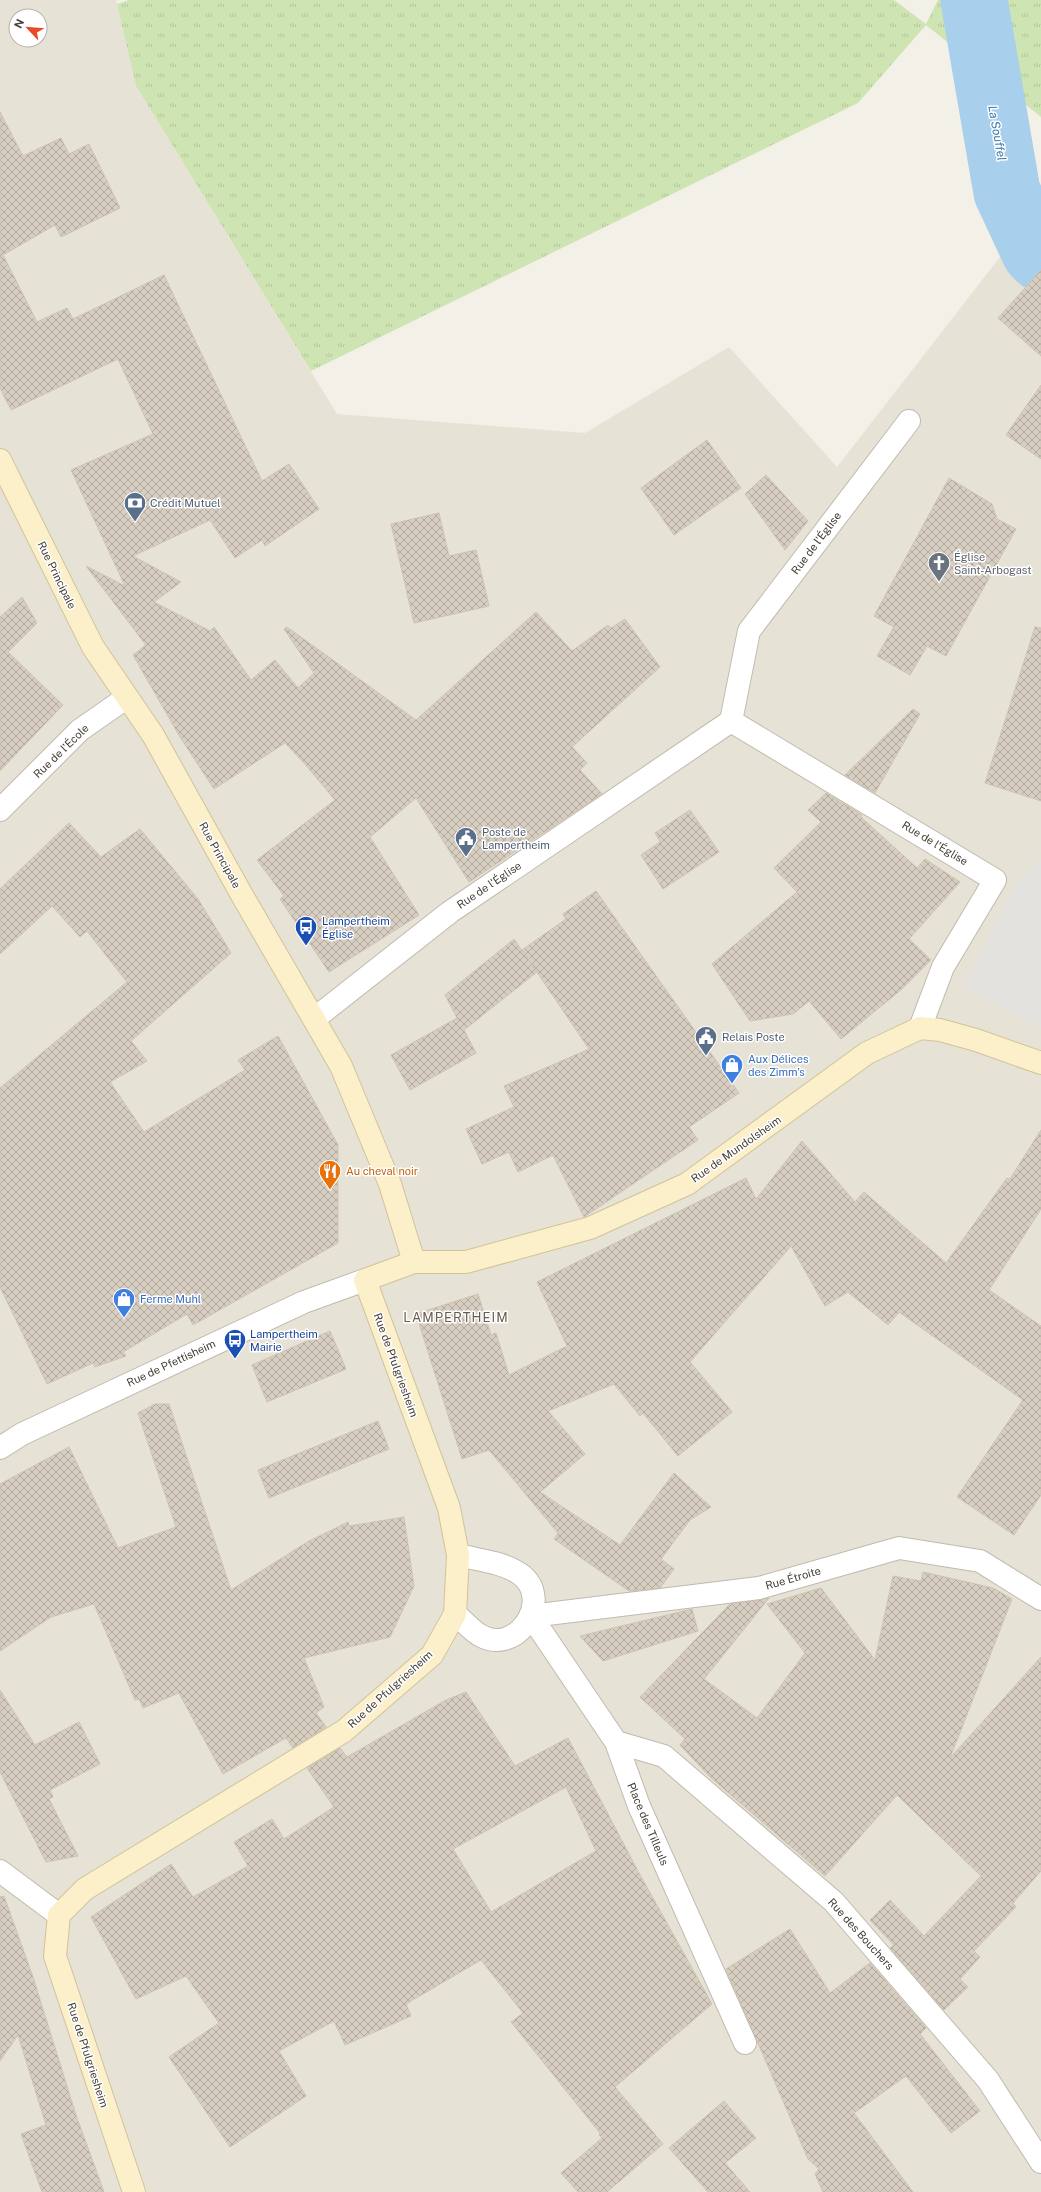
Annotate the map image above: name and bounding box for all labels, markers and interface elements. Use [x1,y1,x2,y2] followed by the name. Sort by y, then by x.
[8,8,48,48] north arrow
[12,17,26,30] text: N
[985,104,1009,162] water label: La Souffel
[122,490,148,523] bank icon: Crédit Mutuel
[150,497,221,509] place label: Crédit Mutuel
[788,509,843,576] street label: Rue de l'Église
[35,539,79,611] street label: Rue Principale
[926,550,952,583] church icon: Église Saint-Arbogast
[954,550,1032,576] place label: Église Saint-Arbogast
[30,721,91,780] street label: Rue de l'École
[900,818,971,867] street label: Rue de l'Église
[197,820,243,890] street label: Rue Principale
[453,825,479,858] public building icon: Poste de Lampertheim
[482,826,550,851] place label: Poste de Lampertheim
[454,858,523,911] street label: Rue de l'Église
[293,914,319,947] bus stop icon: Lampertheim Église
[322,915,390,940] place label: Lampertheim Église
[693,1024,719,1057] public building icon: Relais Poste
[722,1031,785,1043] place label: Relais Poste
[719,1052,745,1085] shop icon: Aux Délices des Zimm’s
[748,1053,809,1078] place label: Aux Délices des Zimm’s
[689,1113,783,1185] street label: Rue de Mundolsheim
[317,1158,343,1191] restaurant icon: Au cheval noir
[346,1165,418,1177] place label: Au cheval noir
[111,1286,137,1319] shop icon: Ferme Muhl
[140,1293,201,1305] place label: Ferme Muhl
[403,1310,509,1325] district label: LAMPERTHEIM
[372,1311,420,1419] street label: Rue de Pfulgriesheim
[222,1327,248,1360] bus stop icon: Lampertheim Mairie
[250,1328,318,1353] place label: Lampertheim Mairie
[125,1337,217,1389] street label: Rue de Pfettisheim
[764,1563,822,1592] street label: Rue Étroite
[345,1648,435,1730] street label: Rue de Pfulgriesheim
[625,1781,671,1868] street label: Place des Tilleuls
[826,1896,896,1972] street label: Rue des Bouchers
[65,2001,111,2109] street label: Rue de Pfulgriesheim

